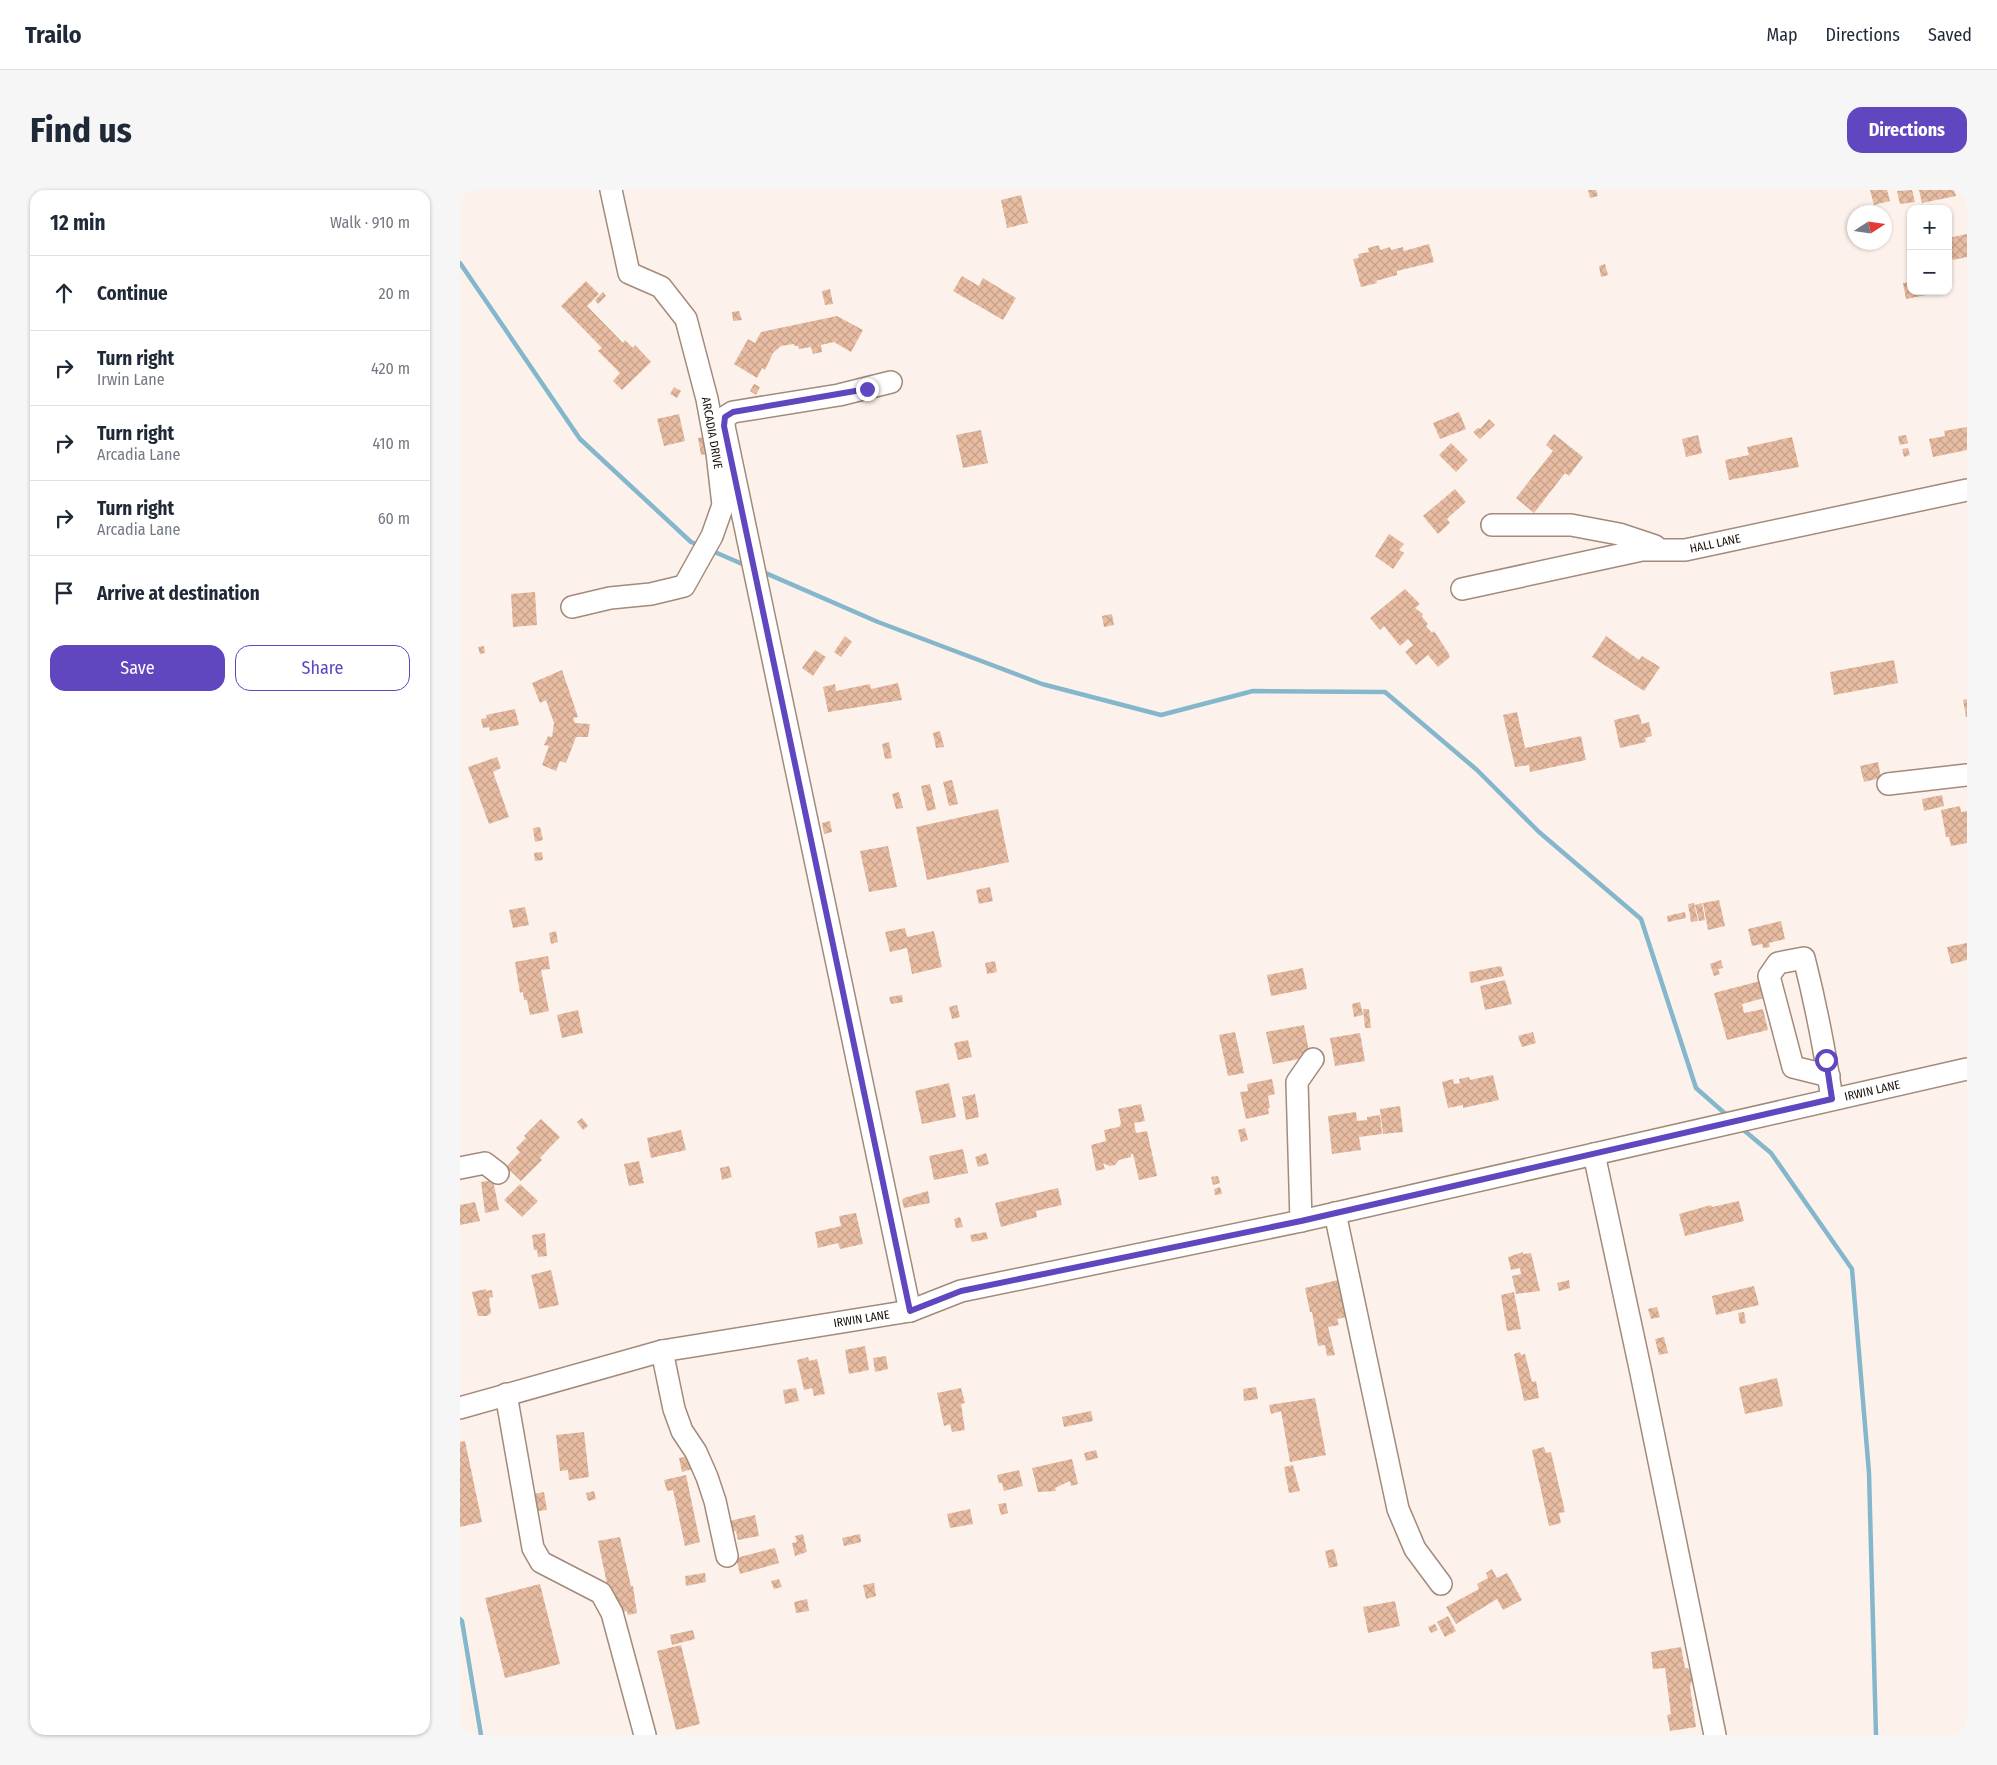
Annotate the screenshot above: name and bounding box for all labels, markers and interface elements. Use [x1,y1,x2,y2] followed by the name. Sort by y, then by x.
[25,21,82,49] text: Trailo
[1766,24,1798,46] text: Map
[1826,24,1900,46] text: Directions
[1928,24,1972,46] text: Saved
[1847,107,1967,153] button: Directions
[30,109,132,151] text: Find us
[1847,205,1892,250] north arrow
[1907,205,1952,295] map controls
[1907,205,1952,250] button: +
[50,210,105,236] text: 12 min
[330,213,410,232] text: Walk · 910 m
[1907,250,1952,295] button: −
[50,279,78,307] icon: ahead
[97,282,168,305] text: Continue
[379,284,410,303] text: 20 m
[97,347,174,370] text: Turn right
[50,354,78,382] icon: right
[371,359,410,378] text: 420 m
[97,370,165,389] text: Irwin Lane
[856,378,879,401] route end
[699,396,725,470] street label: ARCADIA DRIVE
[97,422,174,445] text: Turn right
[50,429,78,457] icon: right
[372,434,410,453] text: 410 m
[97,445,180,464] text: Arcadia Lane
[97,497,174,520] text: Turn right
[50,504,78,532] icon: right
[378,509,410,528] text: 60 m
[97,520,180,539] text: Arcadia Lane
[1688,531,1742,556] street label: HALL LANE
[50,579,78,607] icon: arrive
[97,582,260,605] text: Arrive at destination
[50,645,225,691] button: Save
[235,645,410,691] button: Share
[1815,1049,1838,1072] route start
[1843,1077,1902,1104] street label: IRWIN LANE
[832,1307,891,1330] street label: IRWIN LANE

